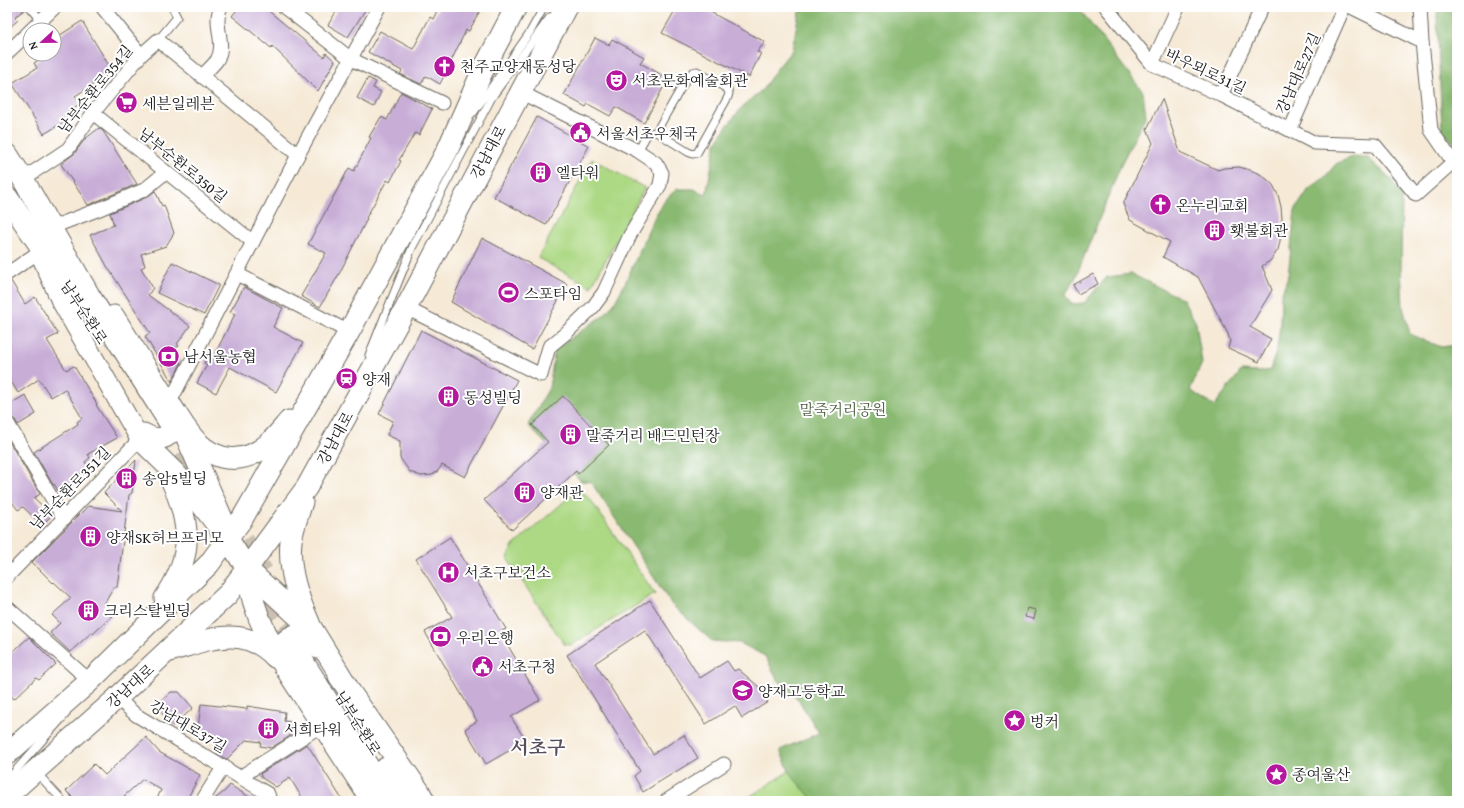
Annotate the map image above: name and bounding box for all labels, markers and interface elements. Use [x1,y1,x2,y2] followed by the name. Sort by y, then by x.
[22,22,62,62] north arrow
[1271,29,1325,117] street label: 강남대로27길
[24,39,42,52] text: N
[53,40,137,138] street label: 남부순환로354길
[1162,43,1250,99] street label: 바우뫼로31길
[432,53,458,79] church icon: 천주교양재동성당
[460,56,576,77] place label: 천주교양재동성당
[603,67,629,93] theatre icon: 서초문화예술회관
[632,70,748,91] place label: 서초문화예술회관
[114,90,140,116] supermarket icon: 세븐일레븐
[142,93,215,114] place label: 세븐일레븐
[568,120,594,146] public building icon: 서울서초우체국
[465,121,511,183] street label: 강남대로
[134,123,232,207] street label: 남부순환로350길
[596,123,698,144] place label: 서울서초우체국
[528,159,554,185] building icon: 엘타워
[556,162,599,183] place label: 엘타워
[1148,192,1174,218] church icon: 온누리교회
[1176,195,1248,216] place label: 온누리교회
[1201,217,1227,243] building icon: 횃불회관
[1230,220,1288,241] place label: 횃불회관
[55,276,113,349] street label: 남부순환로
[496,280,522,306] sports icon: 스포타임
[524,283,582,304] place label: 스포타임
[155,343,181,369] bank icon: 남서울농협
[184,346,256,367] place label: 남서울농협
[333,366,359,392] station icon: 양재
[362,369,391,390] place label: 양재
[435,384,461,410] building icon: 동성빌딩
[464,387,522,408] place label: 동성빌딩
[800,399,886,420] park label: 말죽거리공원
[312,407,358,468] street label: 강남대로
[557,422,583,448] building icon: 말죽거리 배드민턴장
[586,425,720,446] place label: 말죽거리 배드민턴장
[25,442,115,534] street label: 남부순환로351길
[113,465,139,491] building icon: 송암5빌딩
[142,468,207,489] place label: 송암5빌딩
[511,479,537,505] building icon: 양재관
[540,482,584,503] place label: 양재관
[77,524,103,550] building icon: 양재SK허브프리모
[106,527,224,548] place label: 양재SK허브프리모
[435,559,461,585] hospital icon: 서초구보건소
[464,562,551,583] place label: 서초구보건소
[76,597,102,623] building icon: 크리스탈빌딩
[104,600,191,621] place label: 크리스탈빌딩
[428,624,454,650] bank icon: 우리은행
[456,627,514,648] place label: 우리은행
[470,653,496,679] public building icon: 서초구청
[498,656,556,677] place label: 서초구청
[101,658,159,713] street label: 강남대로
[730,678,756,704] school or university icon: 양재고등학교
[758,681,845,702] place label: 양재고등학교
[330,687,386,760] street label: 남부순환로
[145,695,231,757] street label: 강남대로37길
[1002,708,1028,734] place icon: 벙커
[1030,711,1059,732] place label: 벙커
[255,716,281,742] building icon: 서희타워
[284,719,342,740] place label: 서희타워
[510,733,566,761] district label: 서초구
[1264,761,1290,787] place icon: 종여울산
[1292,764,1350,785] place label: 종여울산

